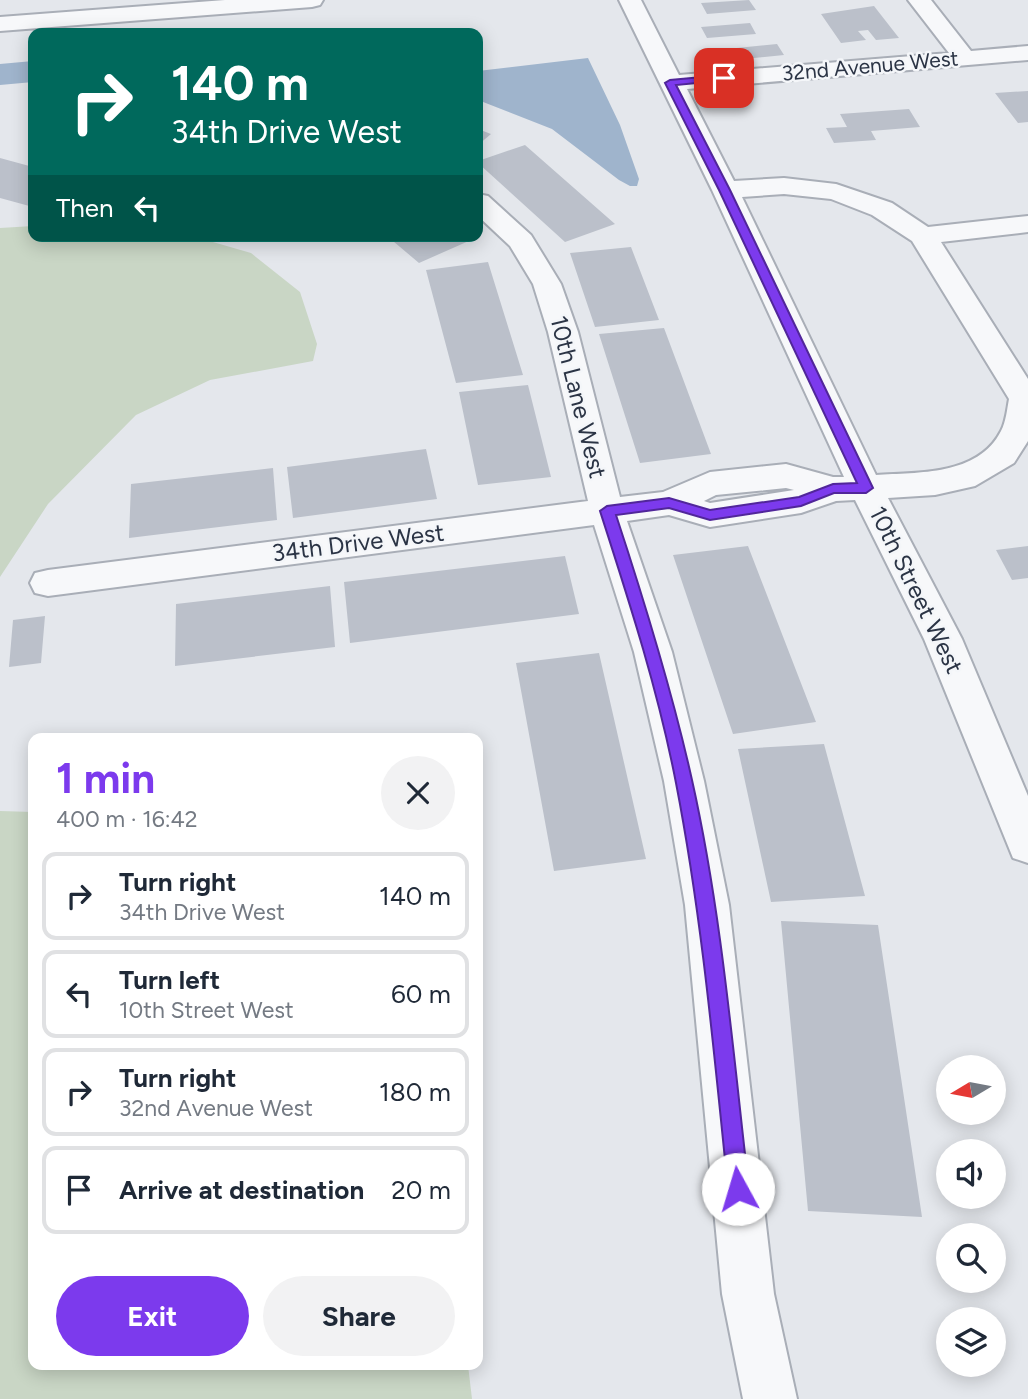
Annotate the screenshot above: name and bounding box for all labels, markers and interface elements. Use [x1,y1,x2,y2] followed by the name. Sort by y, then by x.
[781,45,959,86] street label: 32nd Avenue West
[694,48,754,108] pin
[171,53,309,112] text: 140 m
[56,56,147,147] icon: right
[705,59,743,97] icon: arrive
[171,113,402,151] text: 34th Drive West
[128,189,166,227] icon: left
[56,192,114,224] text: Then
[544,313,613,481] street label: 10th Lane West
[863,502,969,678] street label: 10th Street West
[270,518,446,567] street label: 34th Drive West
[56,753,155,804] text: 1 min
[381,756,455,830] button: close
[56,805,198,833] text: 400 m · 16:42
[119,866,236,898] text: Turn right
[60,877,98,915] icon: right
[379,880,451,912] text: 140 m
[119,898,285,926] text: 34th Drive West
[119,964,220,996] text: Turn left
[60,975,98,1013] icon: left
[391,978,451,1010] text: 60 m
[119,996,294,1024] text: 10th Street West
[936,1055,1006,1125] north arrow
[936,1055,1006,1377] map controls
[119,1062,236,1094] text: Turn right
[60,1073,98,1111] icon: right
[379,1076,451,1108] text: 180 m
[119,1094,313,1122] text: 32nd Avenue West
[936,1139,1006,1209] button: sound
[701,1152,775,1226] position arrow
[60,1171,98,1209] icon: arrive
[119,1174,364,1206] text: Arrive at destination
[391,1174,451,1206] text: 20 m
[936,1223,1006,1293] button: search
[56,1276,249,1356] button: Exit
[263,1276,455,1356] button: Share
[936,1307,1006,1377] button: layers

